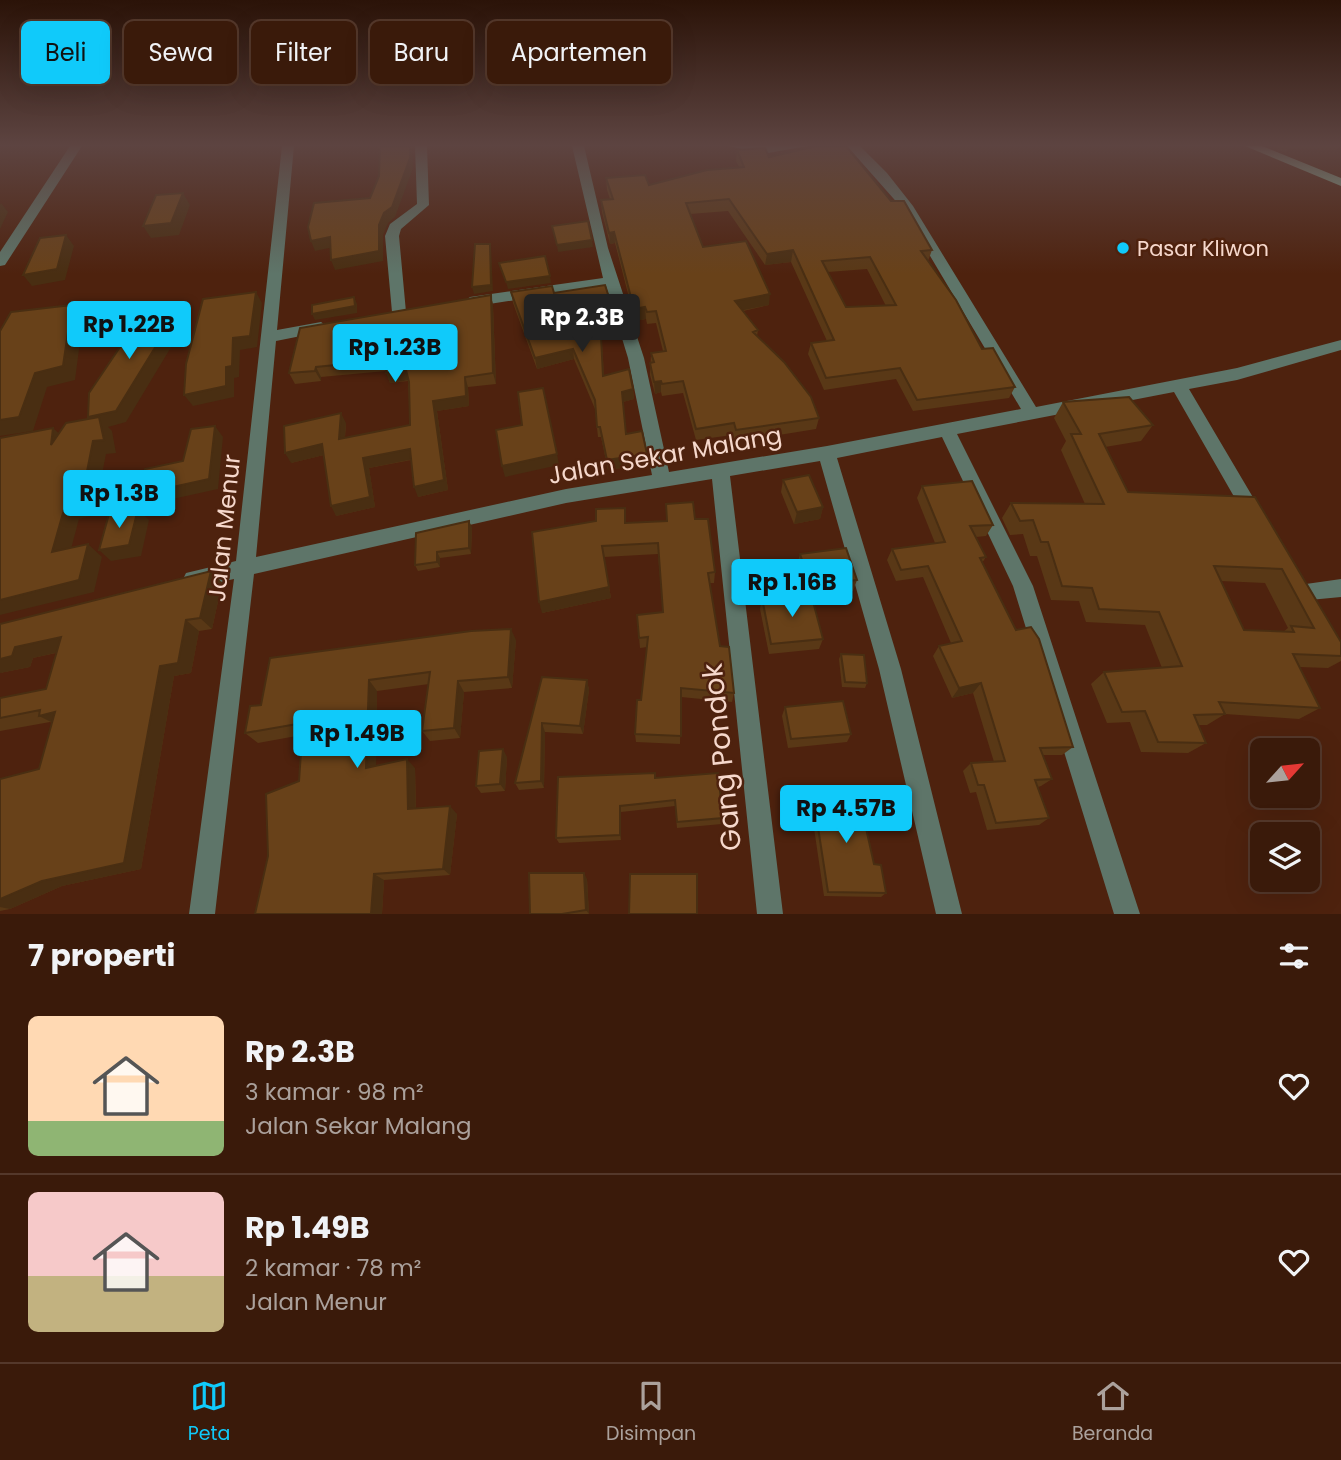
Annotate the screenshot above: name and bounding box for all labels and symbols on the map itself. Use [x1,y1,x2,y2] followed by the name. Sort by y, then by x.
[1137,234,1269,263] place label: Pasar Kliwon
[1115,240,1131,256] marker: Pasar Kliwon
[517,294,647,354] pin: Rp 2.3B
[57,302,201,361] pin: Rp 1.22B
[323,324,467,384] pin: Rp 1.23B
[546,418,784,492] street label: Jalan Sekar Malang
[200,453,248,603] street label: Jalan Menur
[54,470,184,530] pin: Rp 1.3B
[720,560,864,619] pin: Rp 1.16B
[693,661,751,853] street label: Gang Pondok
[285,710,429,770] pin: Rp 1.49B
[1250,738,1320,808] north arrow
[774,786,918,845] pin: Rp 4.57B

